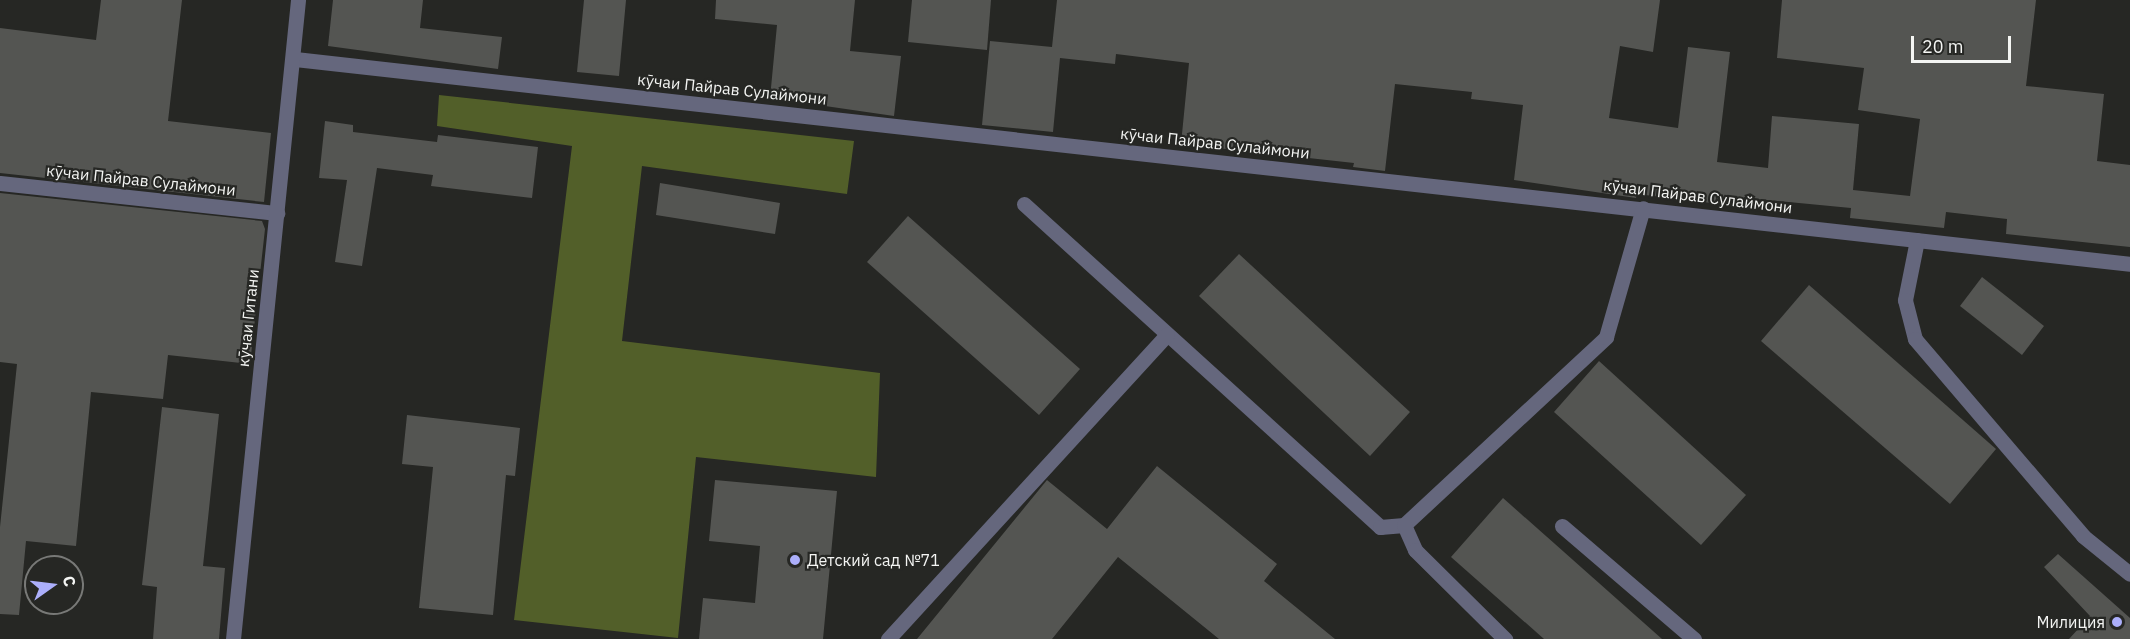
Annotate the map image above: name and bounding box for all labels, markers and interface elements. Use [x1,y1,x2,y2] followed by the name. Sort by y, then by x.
[1914,24,2014,62] scale bar
[1922,35,1964,58] text: 20 m
[636,70,828,108] street label: кӯчаи Пайрав Сулаймони
[1119,124,1311,162] street label: кӯчаи Пайрав Сулаймони
[45,161,237,199] street label: кӯчаи Пайрав Сулаймони
[1602,175,1794,217] street label: кӯчаи Пайрав Сулаймони
[233,268,263,368] street label: кӯчаи Гитани
[807,550,940,570] place label: Детский сад №71
[788,553,802,567] marker: Детский сад №71
[24,555,84,615] north arrow
[59,574,80,589] text: С
[2037,612,2105,632] place label: Милиция
[2110,615,2124,629] marker: Милиция

